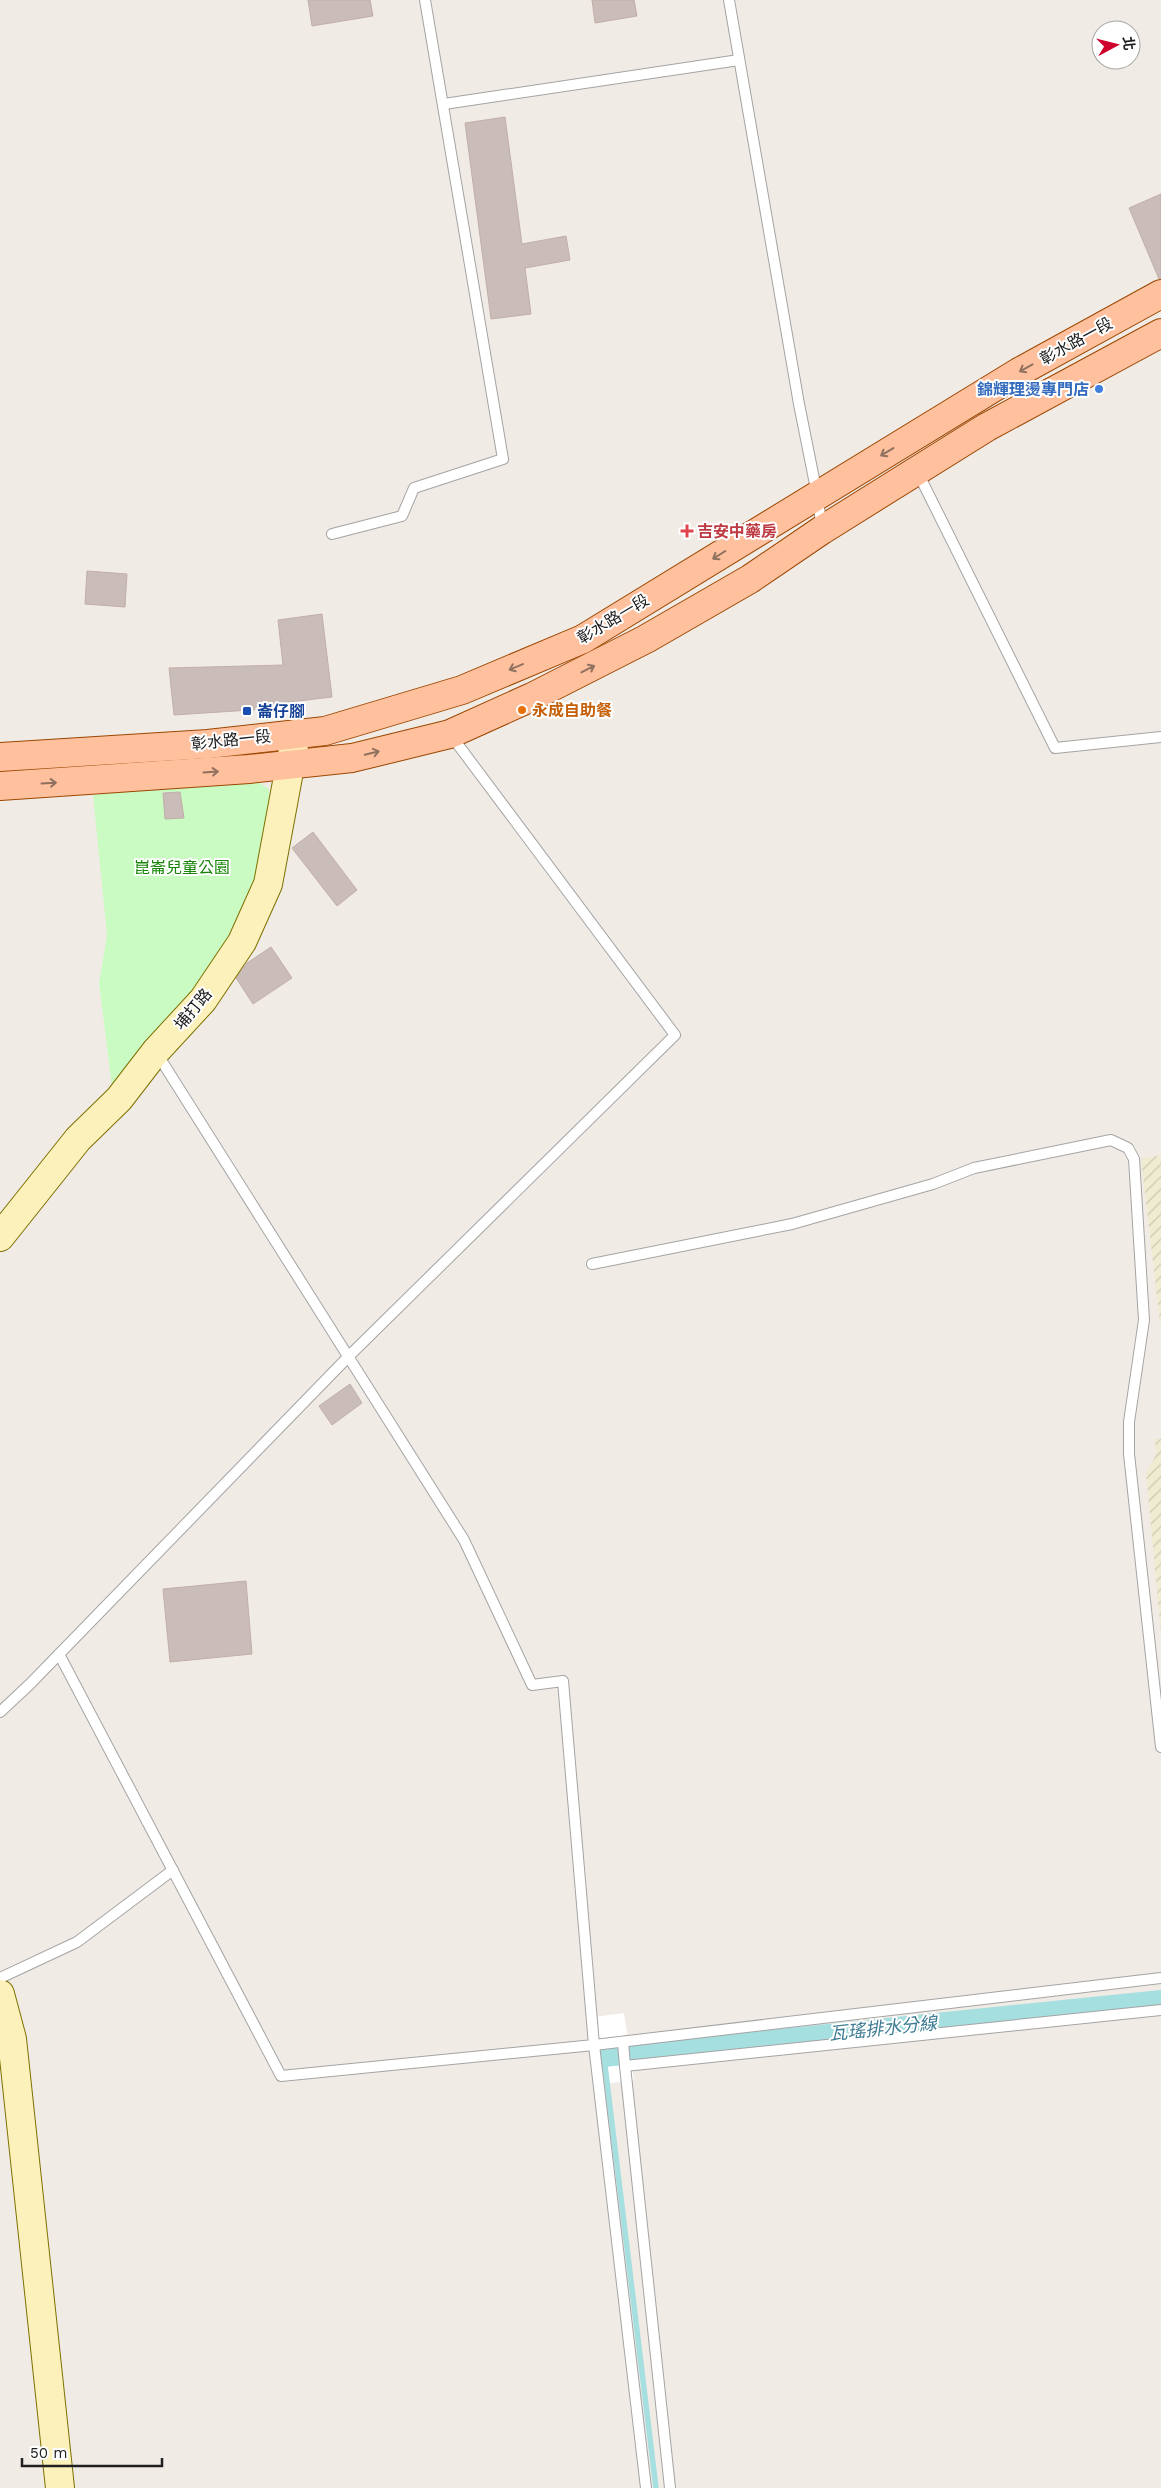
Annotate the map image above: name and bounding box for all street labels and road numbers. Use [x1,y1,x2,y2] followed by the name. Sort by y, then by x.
[1036,313,1116,369] street label: 彰水路一段
[574,590,652,648] street label: 彰水路一段
[190,726,272,754] street label: 彰水路一段
[170,985,216,1033] street label: 埔打路

